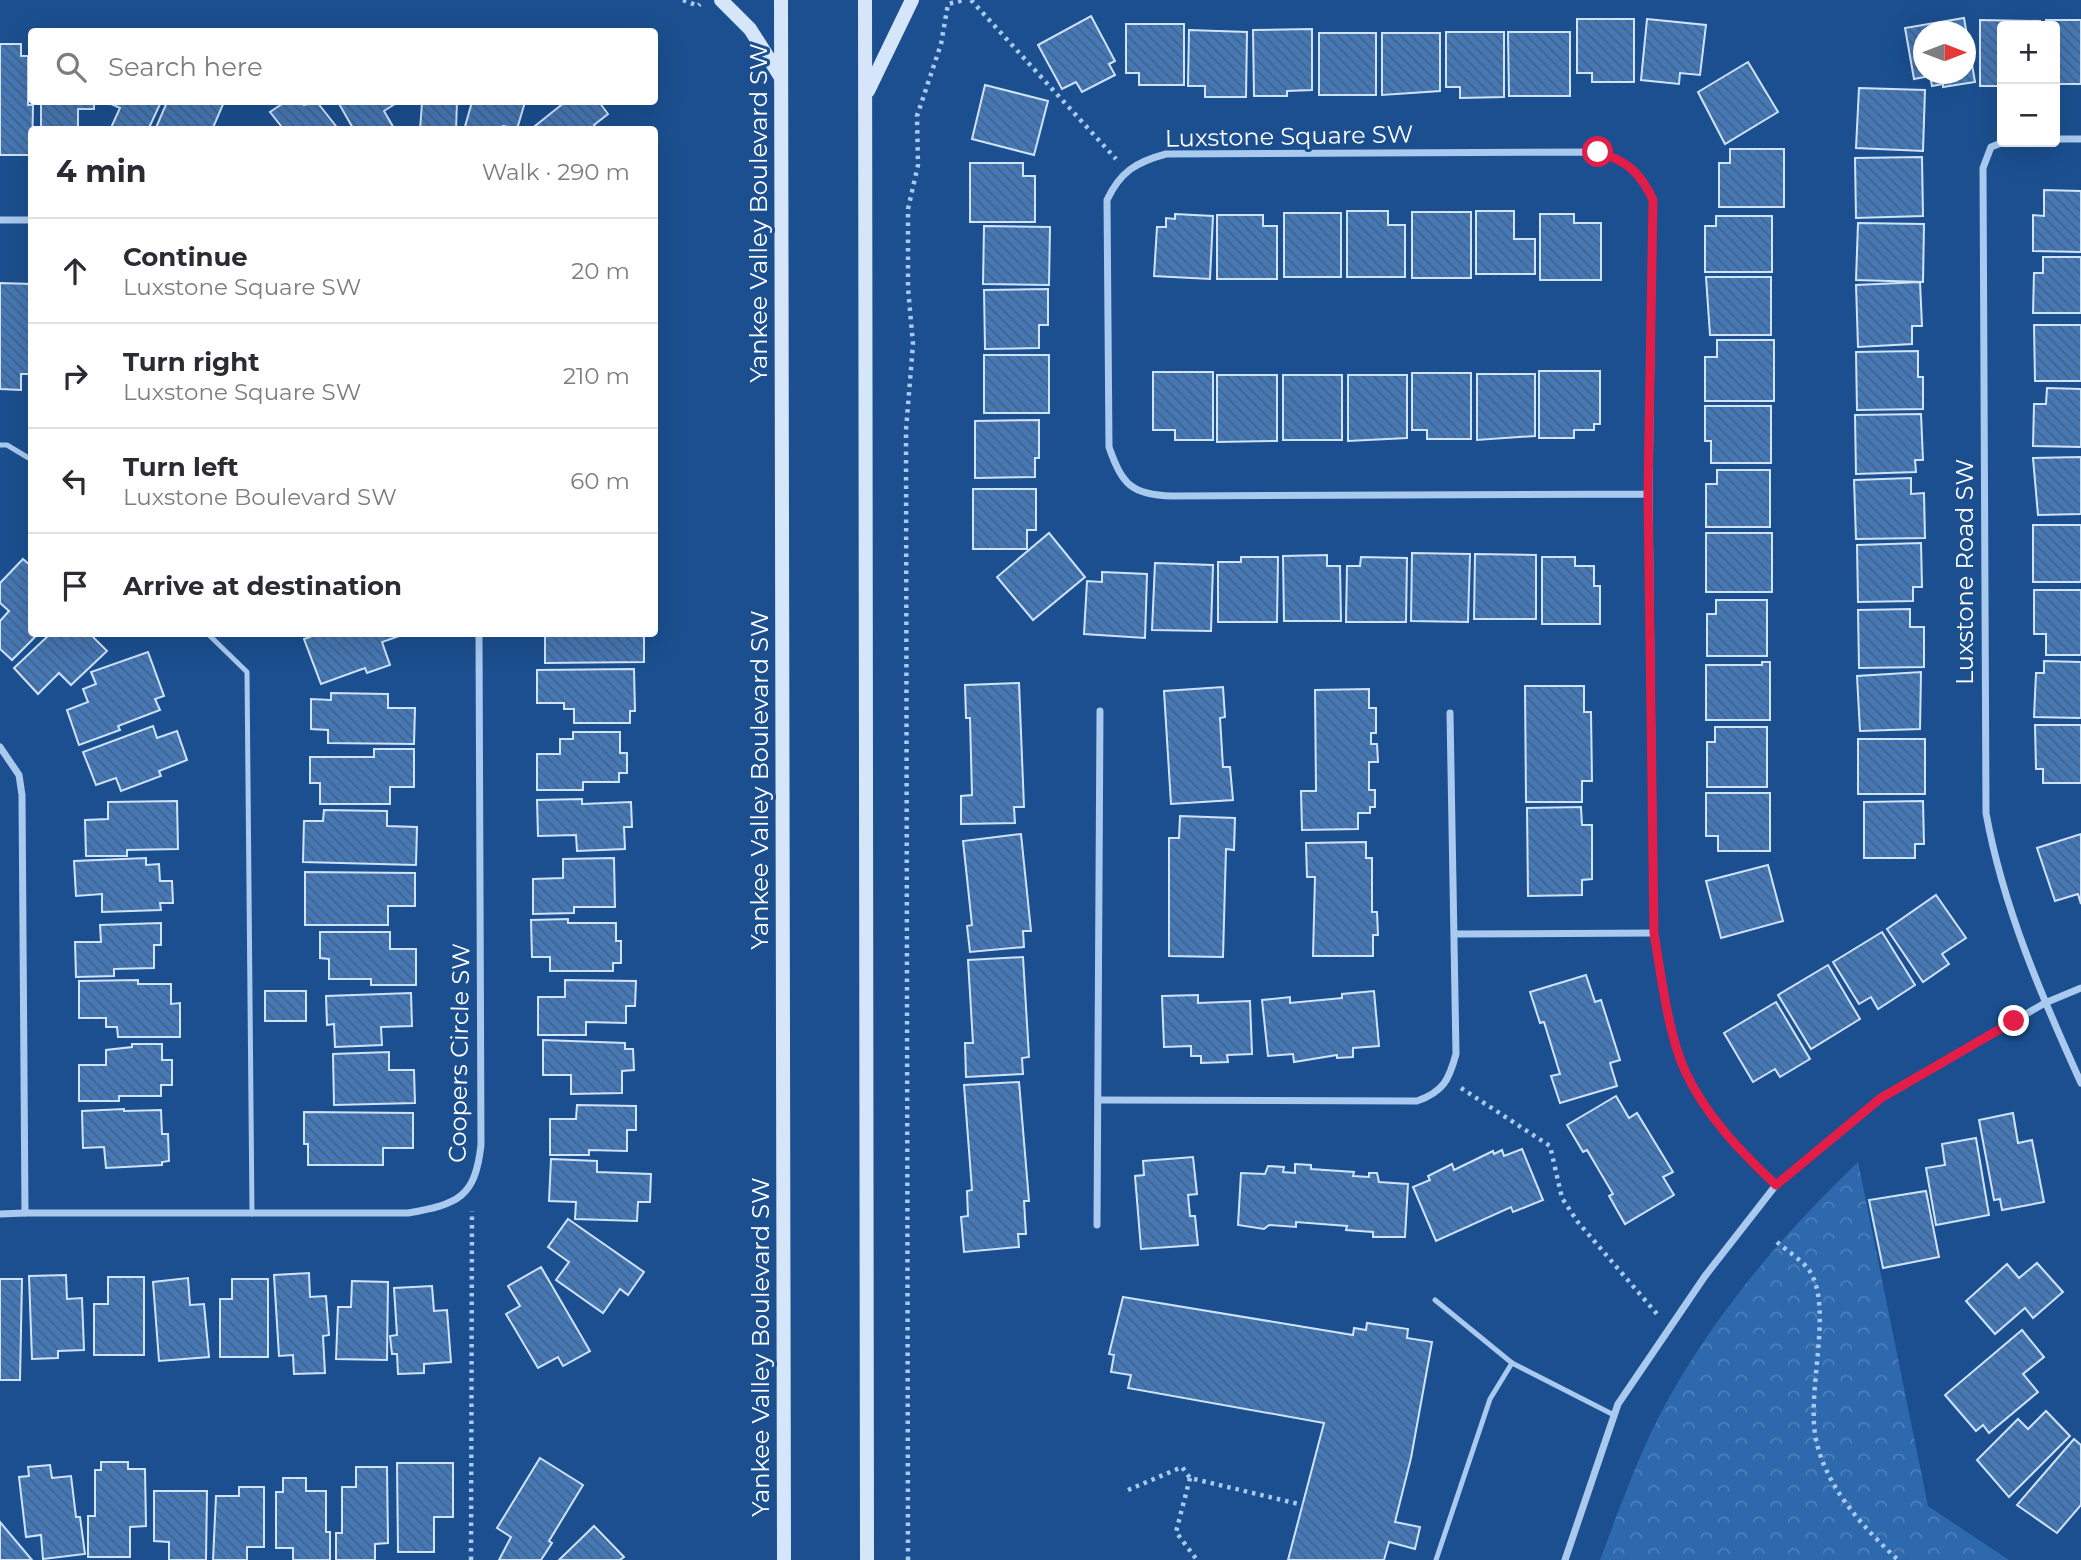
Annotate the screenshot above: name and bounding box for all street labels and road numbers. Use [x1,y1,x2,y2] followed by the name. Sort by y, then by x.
[744,43,773,383] street label: Yankee Valley Boulevard SW
[1164,119,1414,153] street label: Luxstone Square SW
[1950,459,1979,685] street label: Luxstone Road SW
[745,610,774,950] street label: Yankee Valley Boulevard SW
[443,943,475,1163] street label: Coopers Circle SW
[746,1177,775,1517] street label: Yankee Valley Boulevard SW

